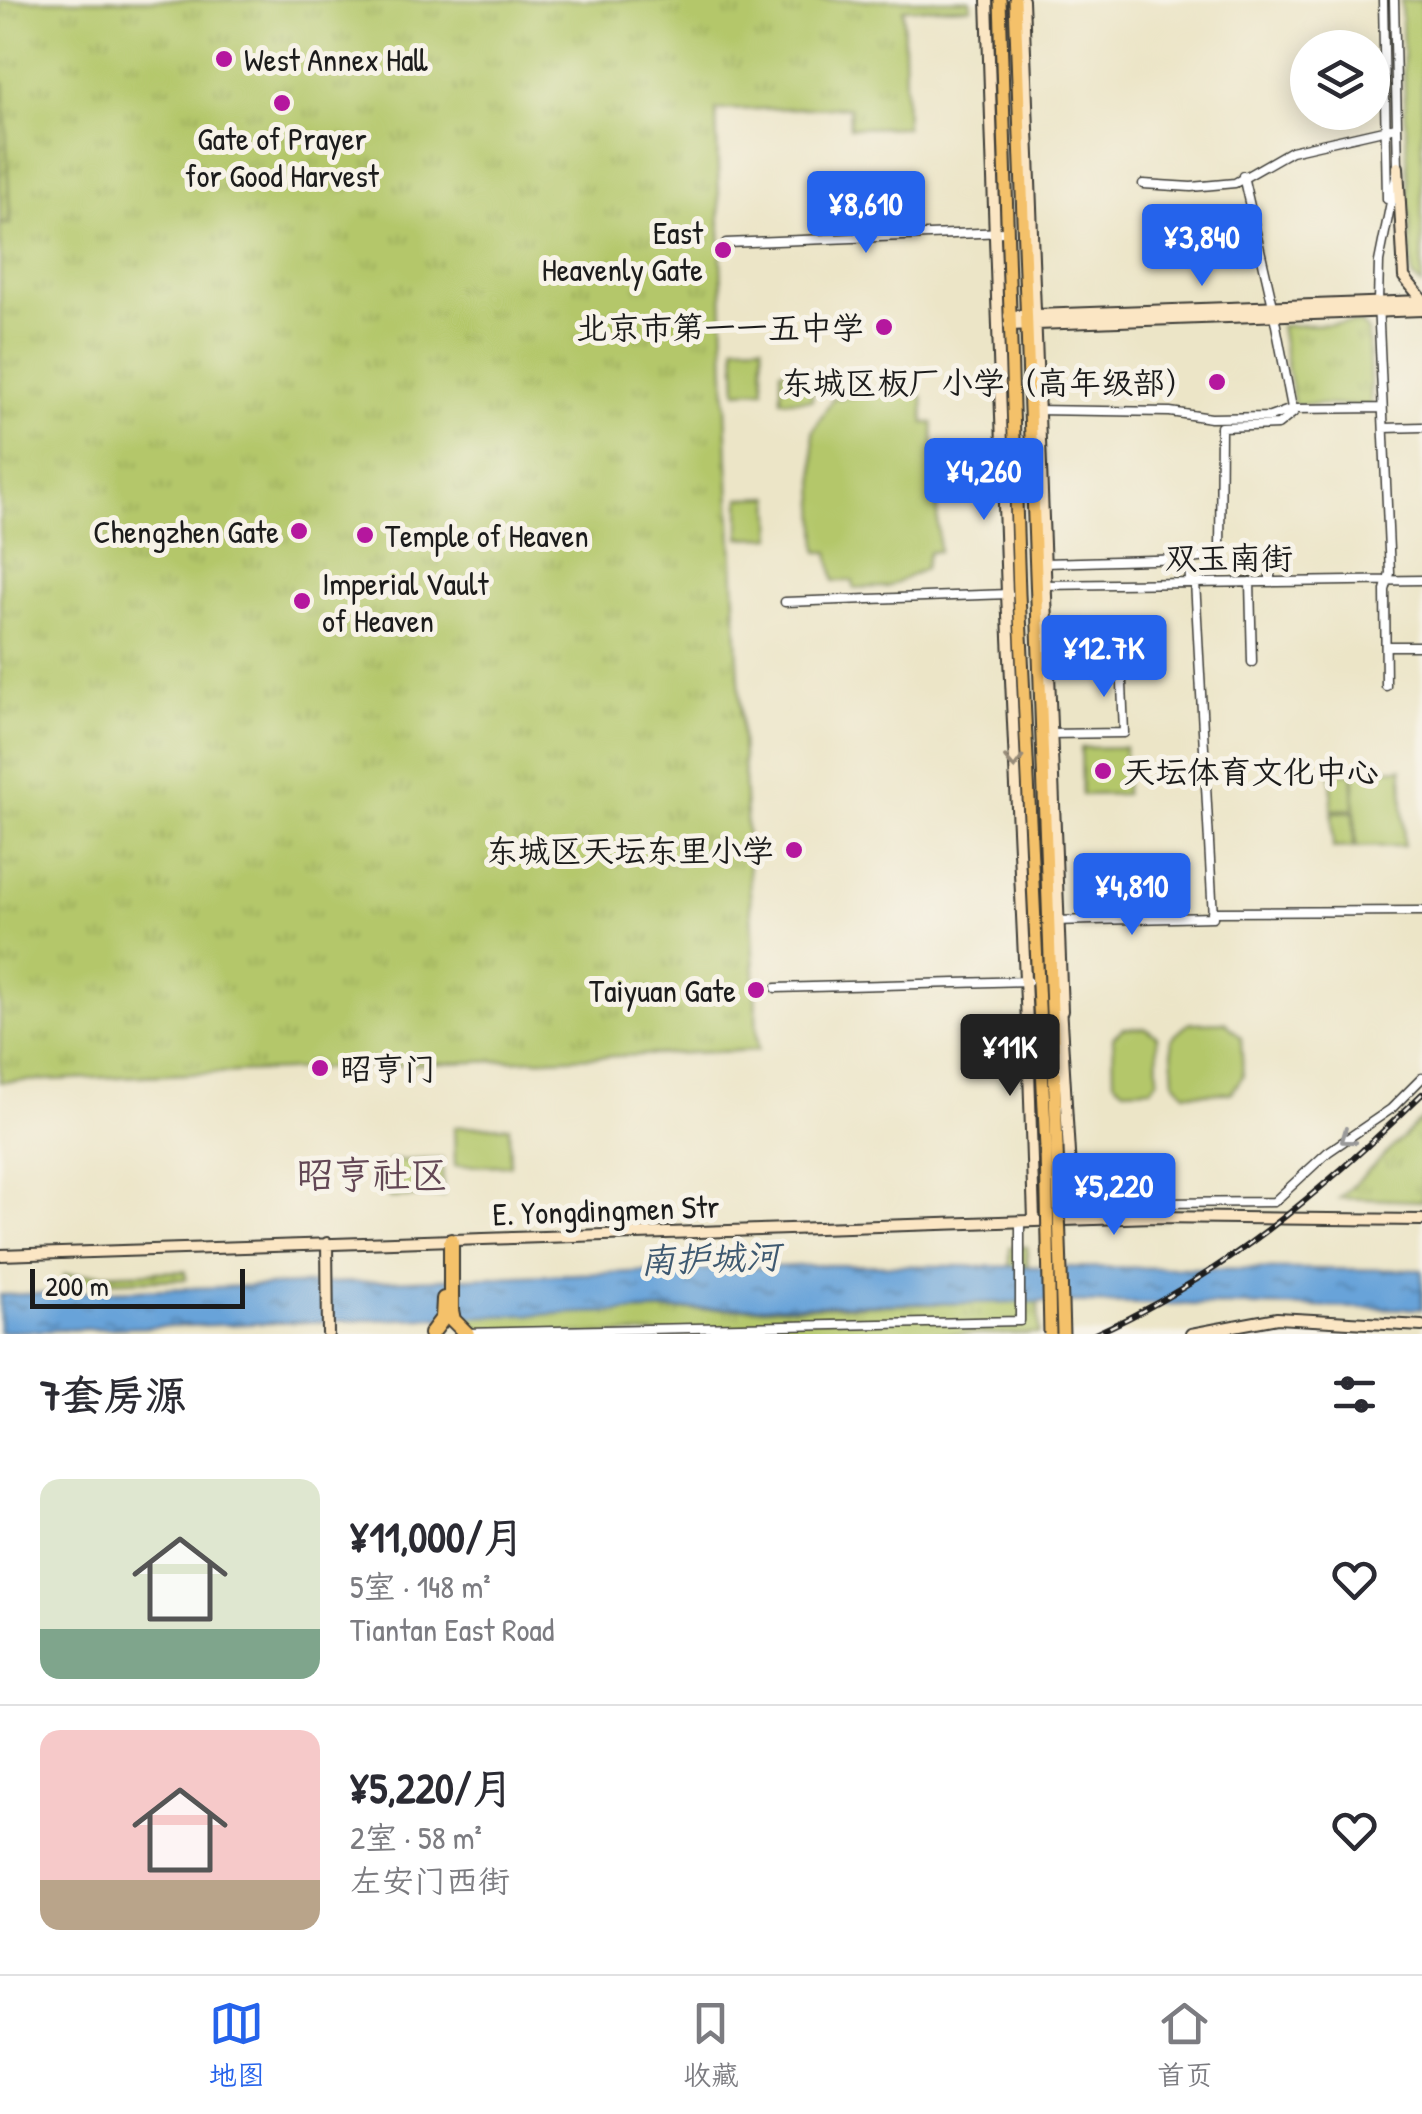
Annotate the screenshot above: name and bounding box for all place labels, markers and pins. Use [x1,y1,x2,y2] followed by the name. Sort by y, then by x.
[244,38,428,81] place label: West Annex Hall
[213,48,235,70] marker: West Annex Hall
[271,92,293,114] marker: Gate of Prayer for Good Harvest
[185,117,380,197] place label: Gate of Prayer for Good Harvest
[785,171,947,256] pin: ¥8,610
[1121,204,1283,289] pin: ¥3,840
[542,211,704,291] place label: East Heavenly Gate
[712,239,734,261] marker: East Heavenly Gate
[576,306,864,349] place label: 北京市第一一五中学
[873,316,895,338] marker: 北京市第一一五中学
[781,361,1197,404] place label: 东城区板厂小学（高年级部）
[1206,371,1228,393] marker: 东城区板厂小学（高年级部）
[903,438,1065,523] pin: ¥4,260
[93,510,279,553] place label: Chengzhen Gate
[385,514,589,557] place label: Temple of Heaven
[288,520,310,542] marker: Chengzhen Gate
[354,524,376,546] marker: Temple of Heaven
[322,562,489,642] place label: Imperial Vault of Heaven
[291,590,313,612] marker: Imperial Vault of Heaven
[1023,615,1185,700] pin: ¥12.7K
[1123,750,1379,793] place label: 天坛体育文化中心
[1092,760,1114,782] marker: 天坛体育文化中心
[486,829,774,872] place label: 东城区天坛东里小学
[783,839,805,861] marker: 东城区天坛东里小学
[1051,853,1213,938] pin: ¥4,810
[589,969,736,1012] place label: Taiyuan Gate
[745,979,767,1001] marker: Taiyuan Gate
[951,1014,1069,1099] pin: ¥11K
[340,1047,436,1090] place label: 昭亨门
[309,1057,331,1079] marker: 昭亨门
[1033,1153,1195,1238] pin: ¥5,220

